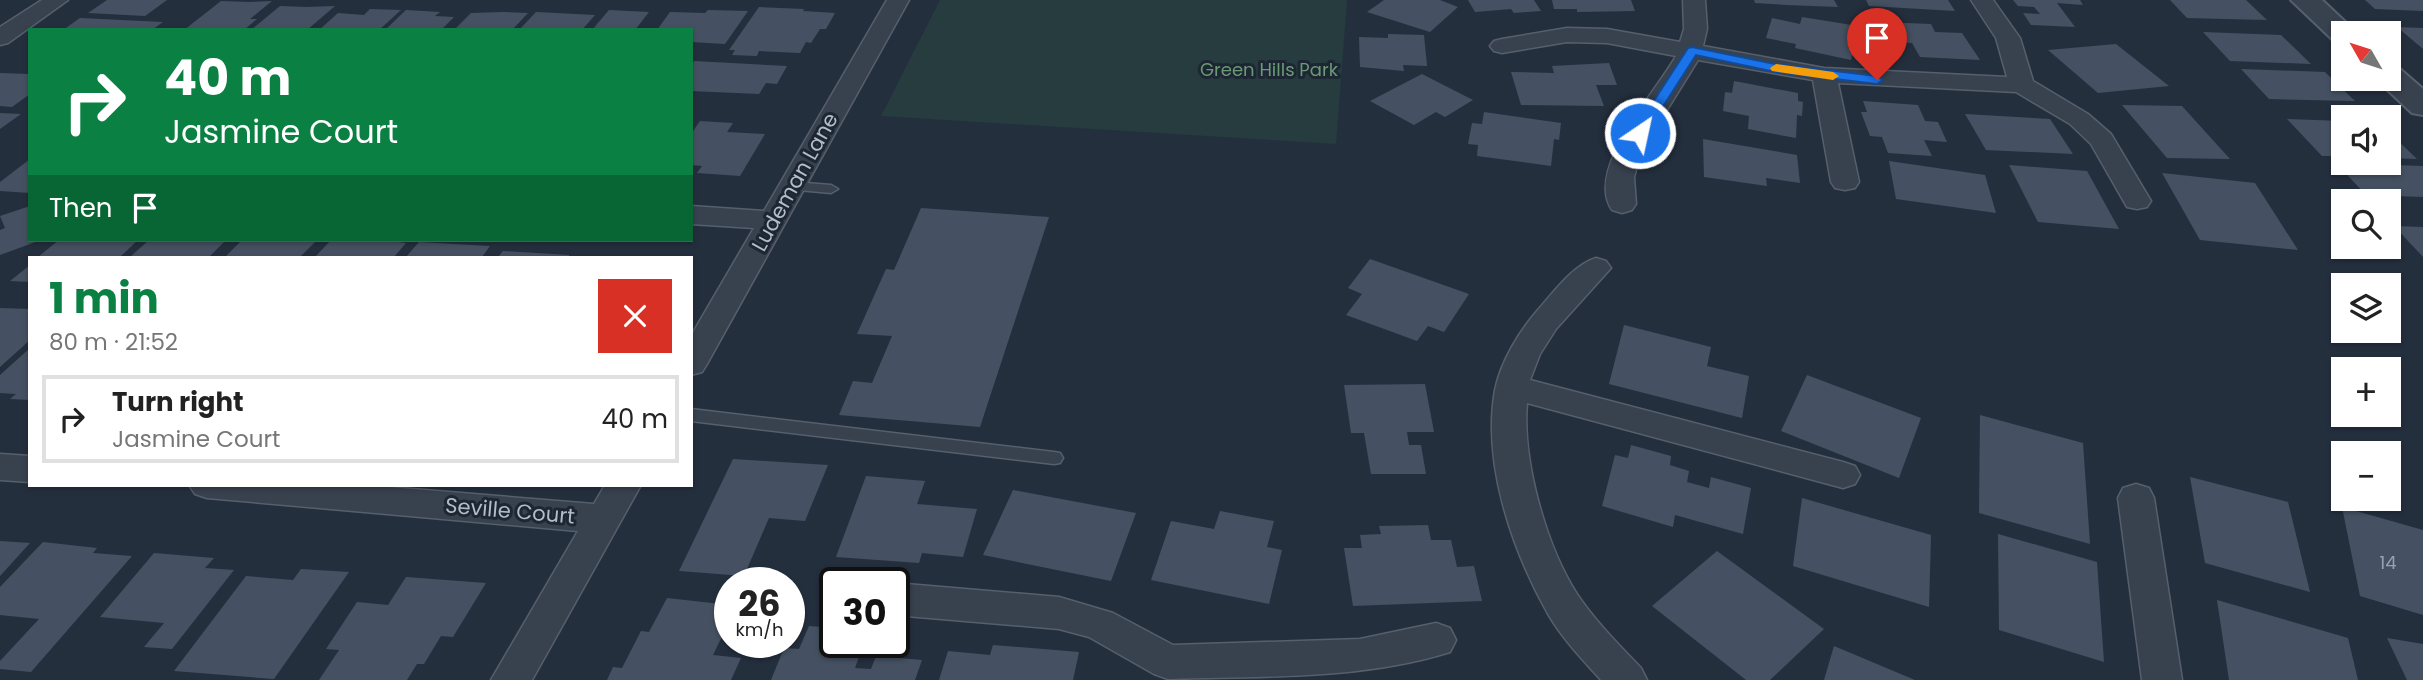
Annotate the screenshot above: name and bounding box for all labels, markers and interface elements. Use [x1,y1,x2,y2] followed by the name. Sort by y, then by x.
[1847,8,1907,80] pin
[1858,19,1896,57] icon: arrive
[2331,21,2401,91] north arrow
[2331,21,2401,511] map controls
[164,44,291,112] text: 40 m
[49,56,140,147] icon: right
[1200,57,1339,82] park label: Green Hills Park
[1603,96,1677,170] position arrow
[2331,105,2401,175] button: sound
[744,107,845,256] street label: Ludeman Lane
[164,109,398,154] text: Jasmine Court
[126,189,164,227] icon: arrive
[2331,189,2401,259] button: search
[49,190,112,226] text: Then
[49,269,159,328] text: 1 min
[2331,273,2401,343] button: layers
[598,279,672,353] button: close
[49,326,178,358] text: 80 m · 21:52
[2331,357,2401,427] button: +
[112,384,244,420] text: Turn right
[53,400,91,438] icon: right
[602,401,668,437] text: 40 m
[112,423,280,455] text: Jasmine Court
[2331,441,2401,511] button: −
[444,490,576,531] street label: Seville Court
[2379,550,2397,575] house number: 14
[819,567,910,658] speed limit sign: 30
[738,579,781,628] text: 26
[736,617,783,642] text: km/h

